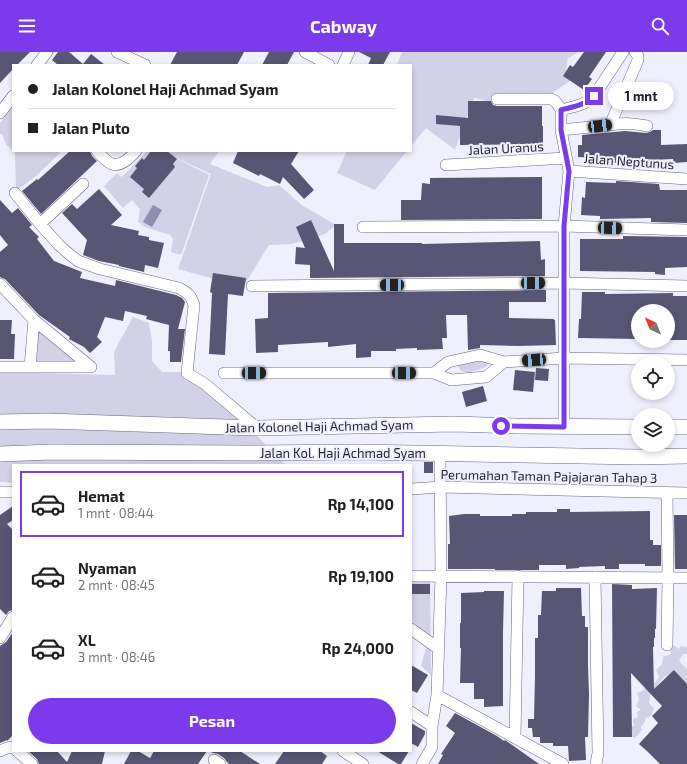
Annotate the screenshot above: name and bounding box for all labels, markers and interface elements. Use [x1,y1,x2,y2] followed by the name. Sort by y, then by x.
[16,15,38,37] icon: menu
[310,15,377,37] text: Cabway
[649,15,671,37] icon: search
[52,80,278,98] text: Jalan Kolonel Haji Achmad Syam
[608,82,674,110] callout: 1 mnt
[585,87,603,105] route end
[624,88,658,104] text: 1 mnt
[52,119,130,137] text: Jalan Pluto
[587,119,613,133] car
[468,138,544,158] street label: Jalan Uranus
[583,150,675,172] street label: Jalan Neptunus
[598,222,622,234] car
[521,277,545,289] car
[380,279,404,291] car
[631,304,675,348] north arrow
[631,304,675,452] map controls
[522,353,546,367] car
[631,356,675,400] button: locate
[242,367,266,379] car
[392,367,416,379] car
[631,408,675,452] button: layers
[225,416,413,436] street label: Jalan Kolonel Haji Achmad Syam
[492,417,510,435] route start
[260,445,426,461] street label: Jalan Kol. Haji Achmad Syam
[440,466,658,486] street label: Perumahan Taman Pajajaran Tahap 3
[30,486,66,522] icon: car
[78,487,125,505] text: Hemat
[328,495,394,513] text: Rp 14,100
[78,505,154,521] text: 1 mnt · 08:44
[30,558,66,594] icon: car
[78,559,137,577] text: Nyaman
[328,567,394,585] text: Rp 19,100
[78,577,155,593] text: 2 mnt · 08:45
[30,630,66,666] icon: car
[78,631,96,649] text: XL
[322,639,394,657] text: Rp 24,000
[78,649,155,665] text: 3 mnt · 08:46
[28,698,396,744] button: Pesan

